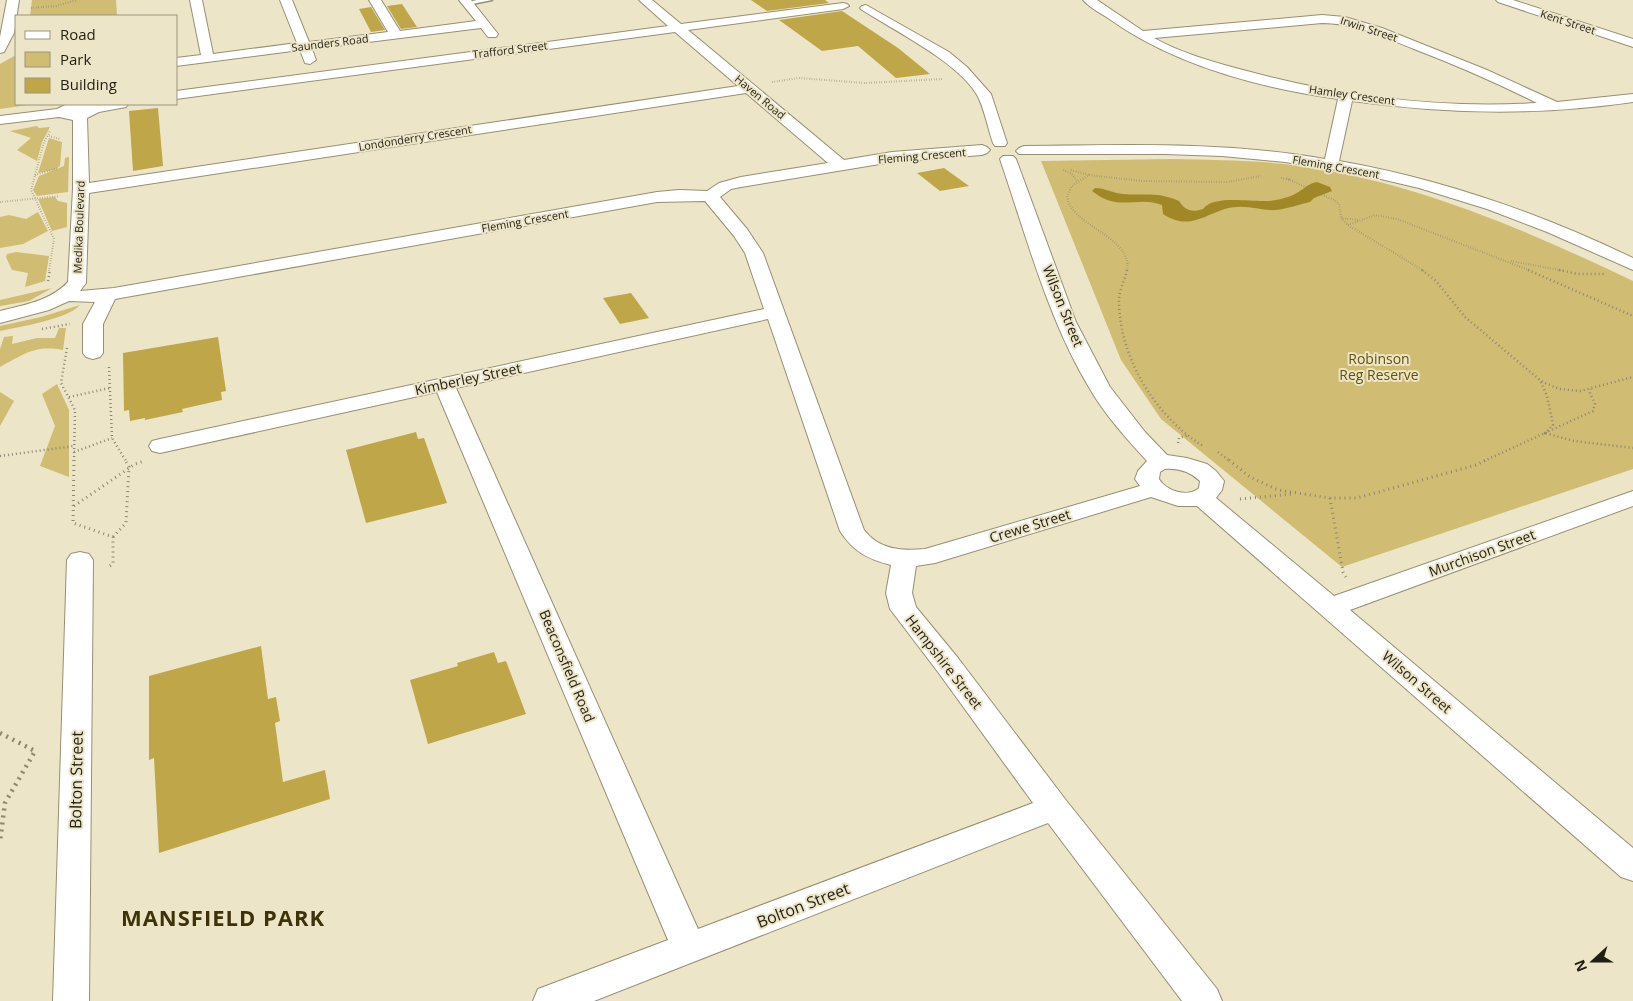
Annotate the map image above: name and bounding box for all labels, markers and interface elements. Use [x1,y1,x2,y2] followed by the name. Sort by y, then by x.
[1539,6,1598,38] street label: Kent Street
[1339,12,1400,45] street label: Irwin Street
[15,15,178,105] legend
[60,24,96,44] text: Road
[291,30,369,55] street label: Saunders Road
[472,37,548,62] street label: Trafford Street
[60,49,91,69] text: Park
[732,71,789,122] street label: Haven Road
[60,74,117,94] text: Building
[1308,81,1396,108] street label: Hamley Crescent
[357,121,473,154] street label: Londonderry Crescent
[877,144,967,167] street label: Fleming Crescent
[1291,151,1381,182] street label: Fleming Crescent
[69,180,88,274] street label: Medika Boulevard
[480,205,570,236] street label: Fleming Crescent
[1038,262,1088,349] street label: Wilson Street
[1339,349,1419,384] park label: Robinson Reg Reserve
[413,358,523,399] street label: Kimberley Street
[987,504,1073,547] street label: Crewe Street
[1426,524,1538,581] street label: Murchison Street
[535,607,600,725] street label: Beaconsfield Road
[902,611,987,713] street label: Hampshire Street
[1378,646,1456,717] street label: Wilson Street
[64,731,88,829] street label: Bolton Street
[753,877,853,933] street label: Bolton Street
[121,902,325,932] district label: MANSFIELD PARK
[1568,936,1618,986] north arrow
[1569,957,1591,975] text: N

